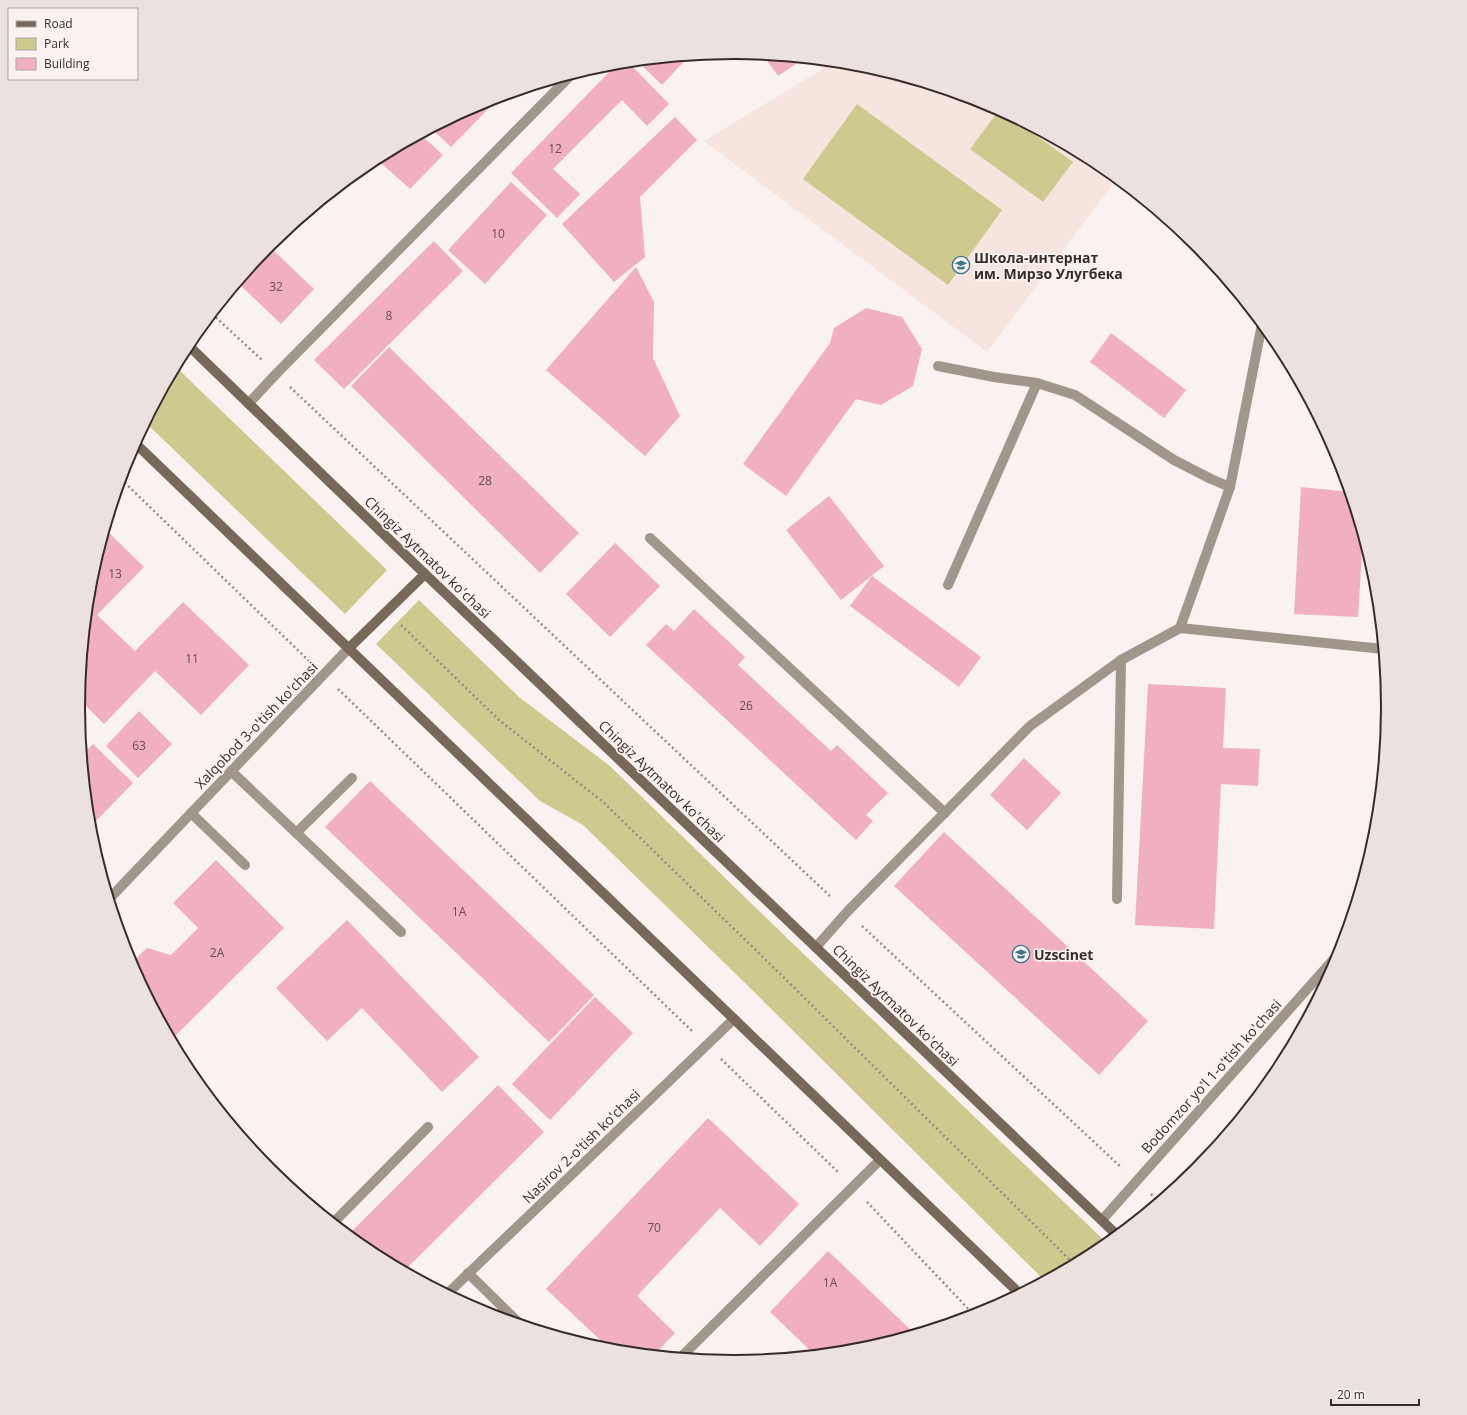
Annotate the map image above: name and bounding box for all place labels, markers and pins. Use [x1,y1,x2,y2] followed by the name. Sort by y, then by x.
[974,248,1123,283] place label: Школа-интернат им. Мирзо Улугбека
[951,255,971,275] school or university icon: Школа-интернат им. Мирзо Улугбека
[1011,944,1031,964] school or university icon: Uzscinet
[1034,945,1093,964] place label: Uzscinet

